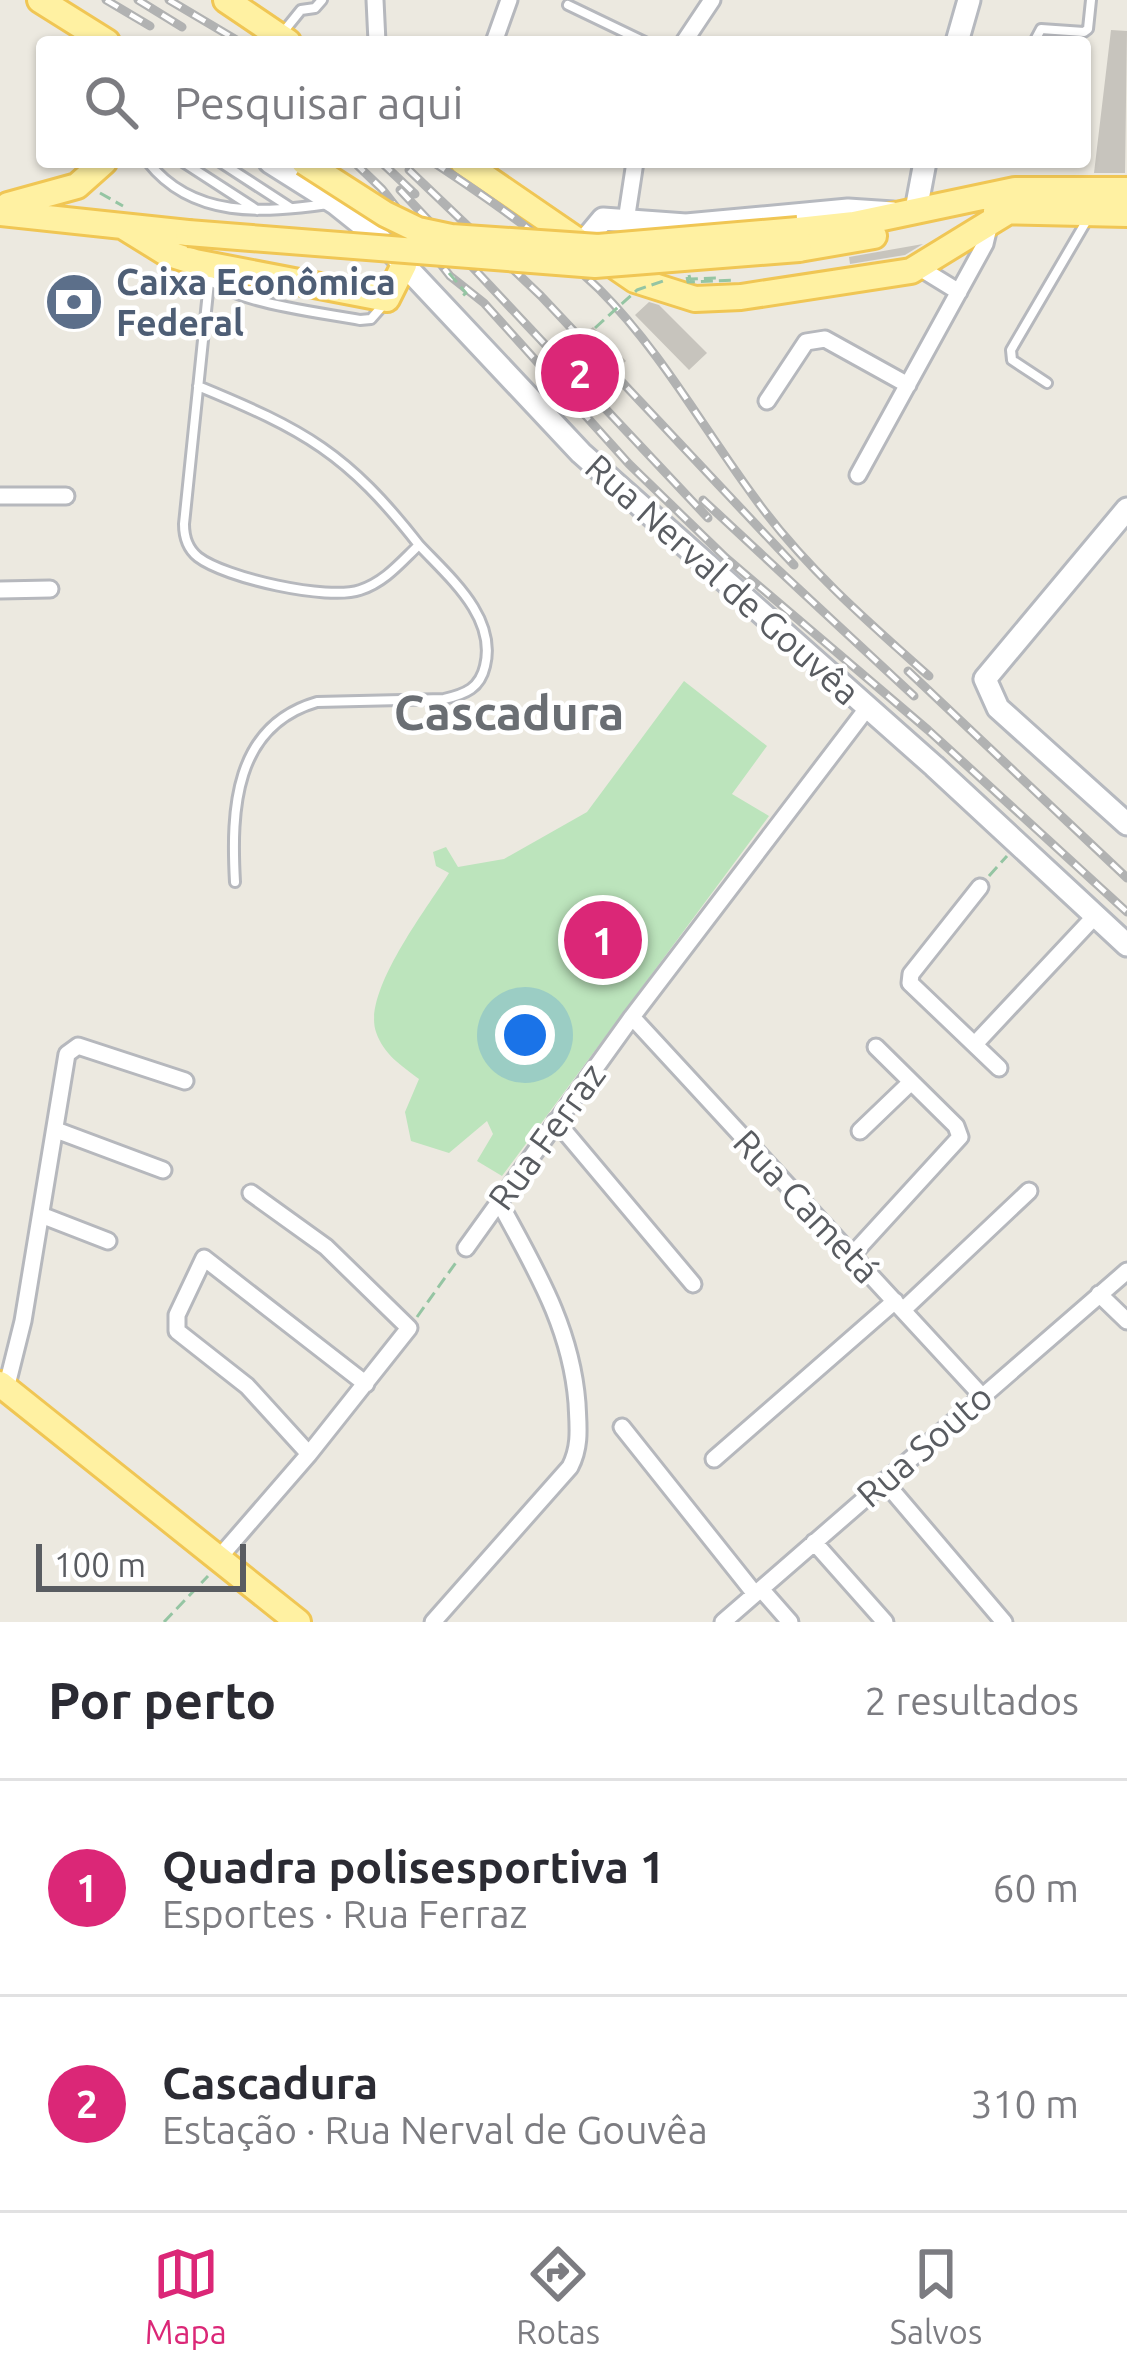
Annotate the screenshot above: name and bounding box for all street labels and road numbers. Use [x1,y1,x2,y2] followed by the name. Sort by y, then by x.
[578,445,868,713] street label: Rua Nerval de Gouvêa
[479,1055,613,1217] street label: Rua Ferraz
[726,1121,888,1291] street label: Rua Cametá
[848,1375,1000,1515] street label: Rua Souto

